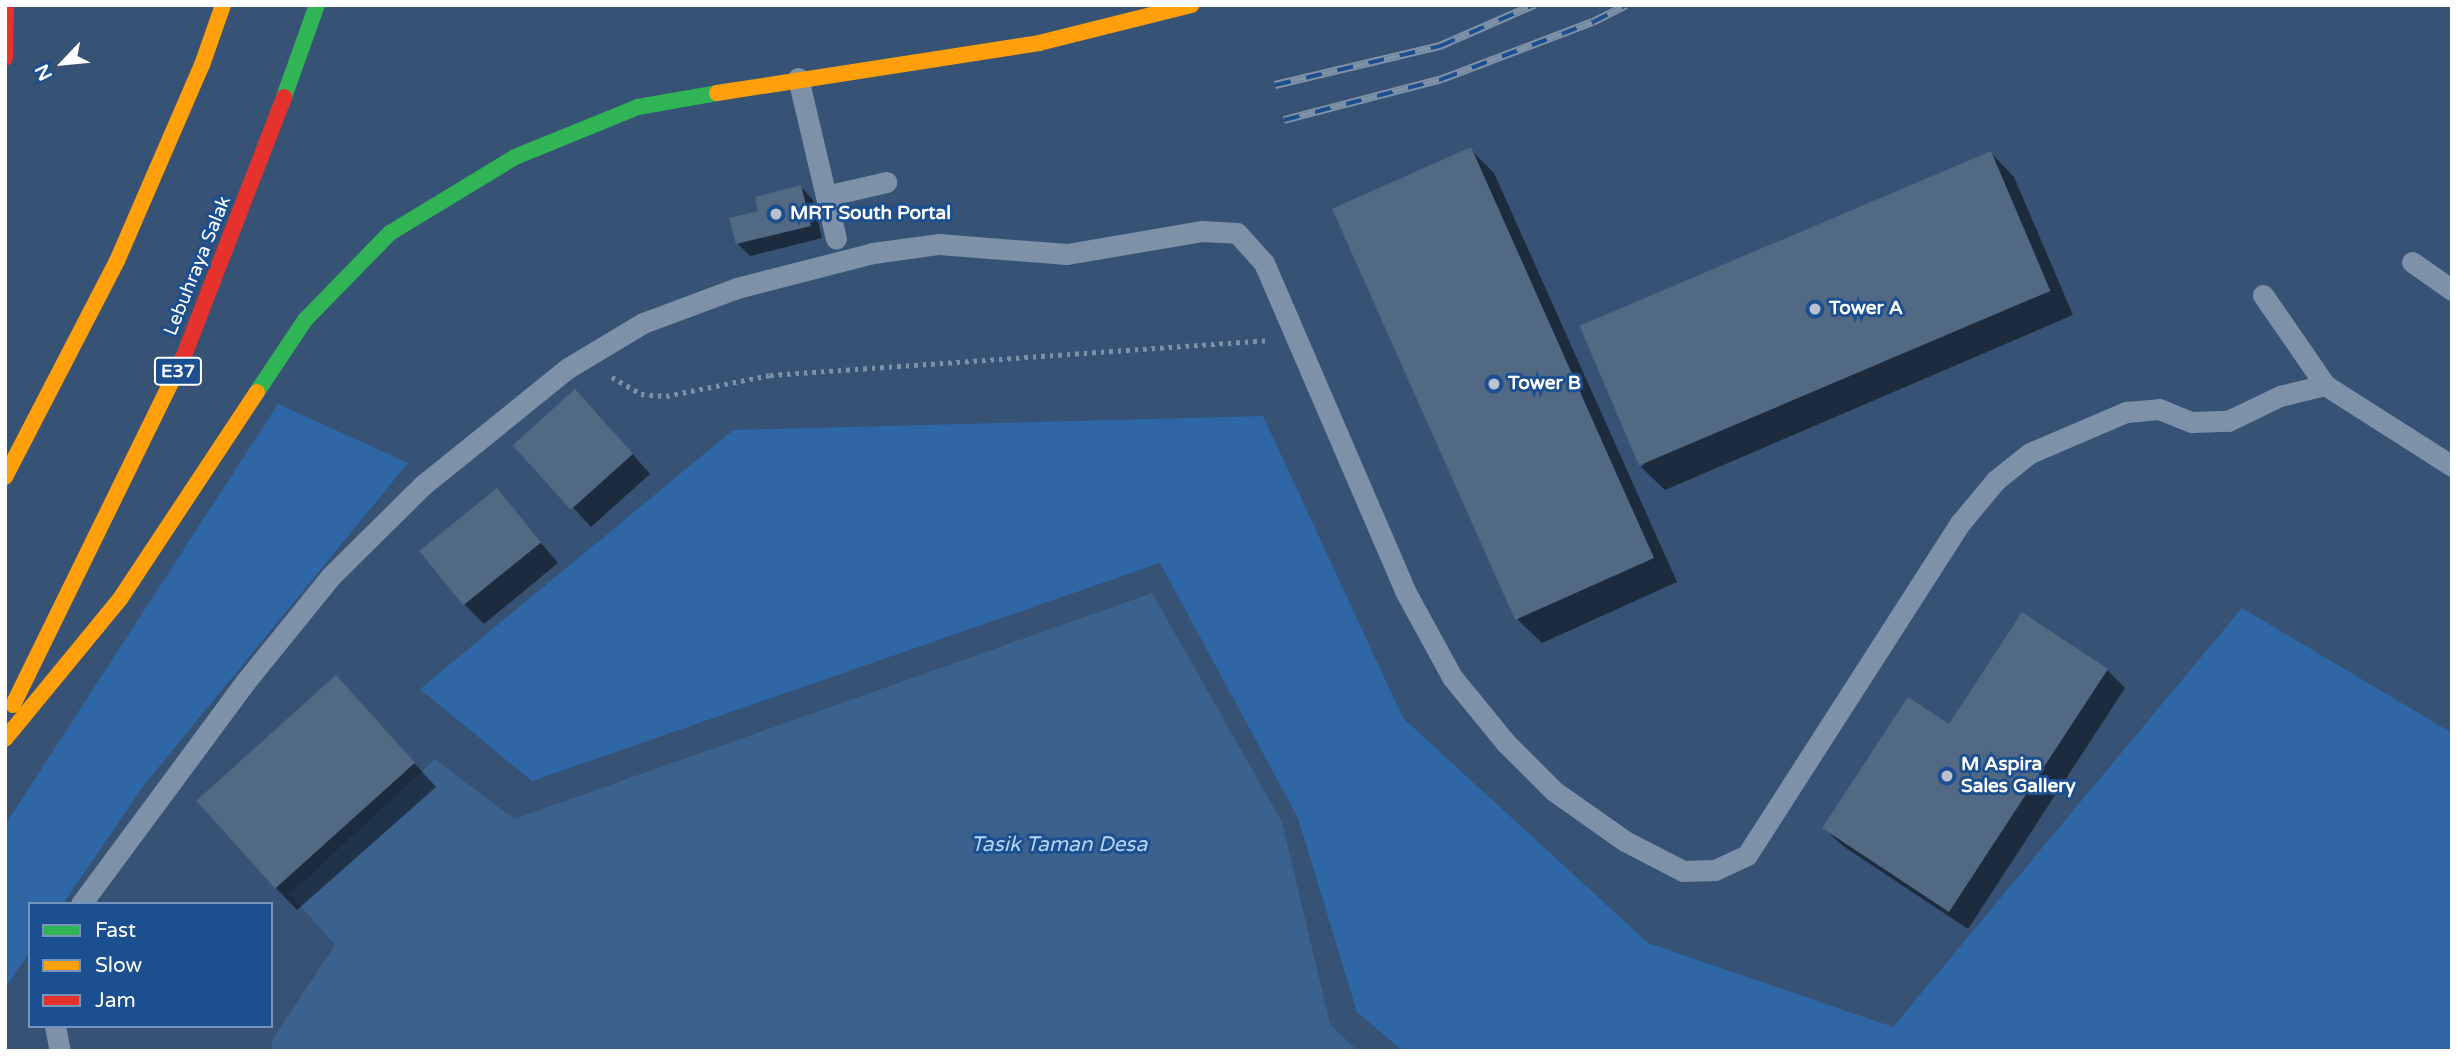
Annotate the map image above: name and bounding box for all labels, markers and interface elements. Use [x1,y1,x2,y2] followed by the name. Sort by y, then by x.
[28,28,98,98] north arrow
[31,61,57,84] text: N
[160,193,236,339] street label: Lebuhraya Salak
[790,203,951,225] place label: MRT South Portal
[768,206,784,222] marker: MRT South Portal
[1829,298,1903,320] place label: Tower A
[1807,301,1823,317] marker: Tower A
[154,356,202,386] road number: E37
[1508,373,1581,395] place label: Tower B
[1486,376,1502,392] marker: Tower B
[1961,754,2076,798] place label: M Aspira Sales Gallery
[1939,768,1955,784] marker: M Aspira Sales Gallery
[971,832,1147,858] water label: Tasik Taman Desa
[28,902,273,1028] legend
[95,918,136,943] text: Fast
[95,953,142,978] text: Slow
[95,988,136,1013] text: Jam

